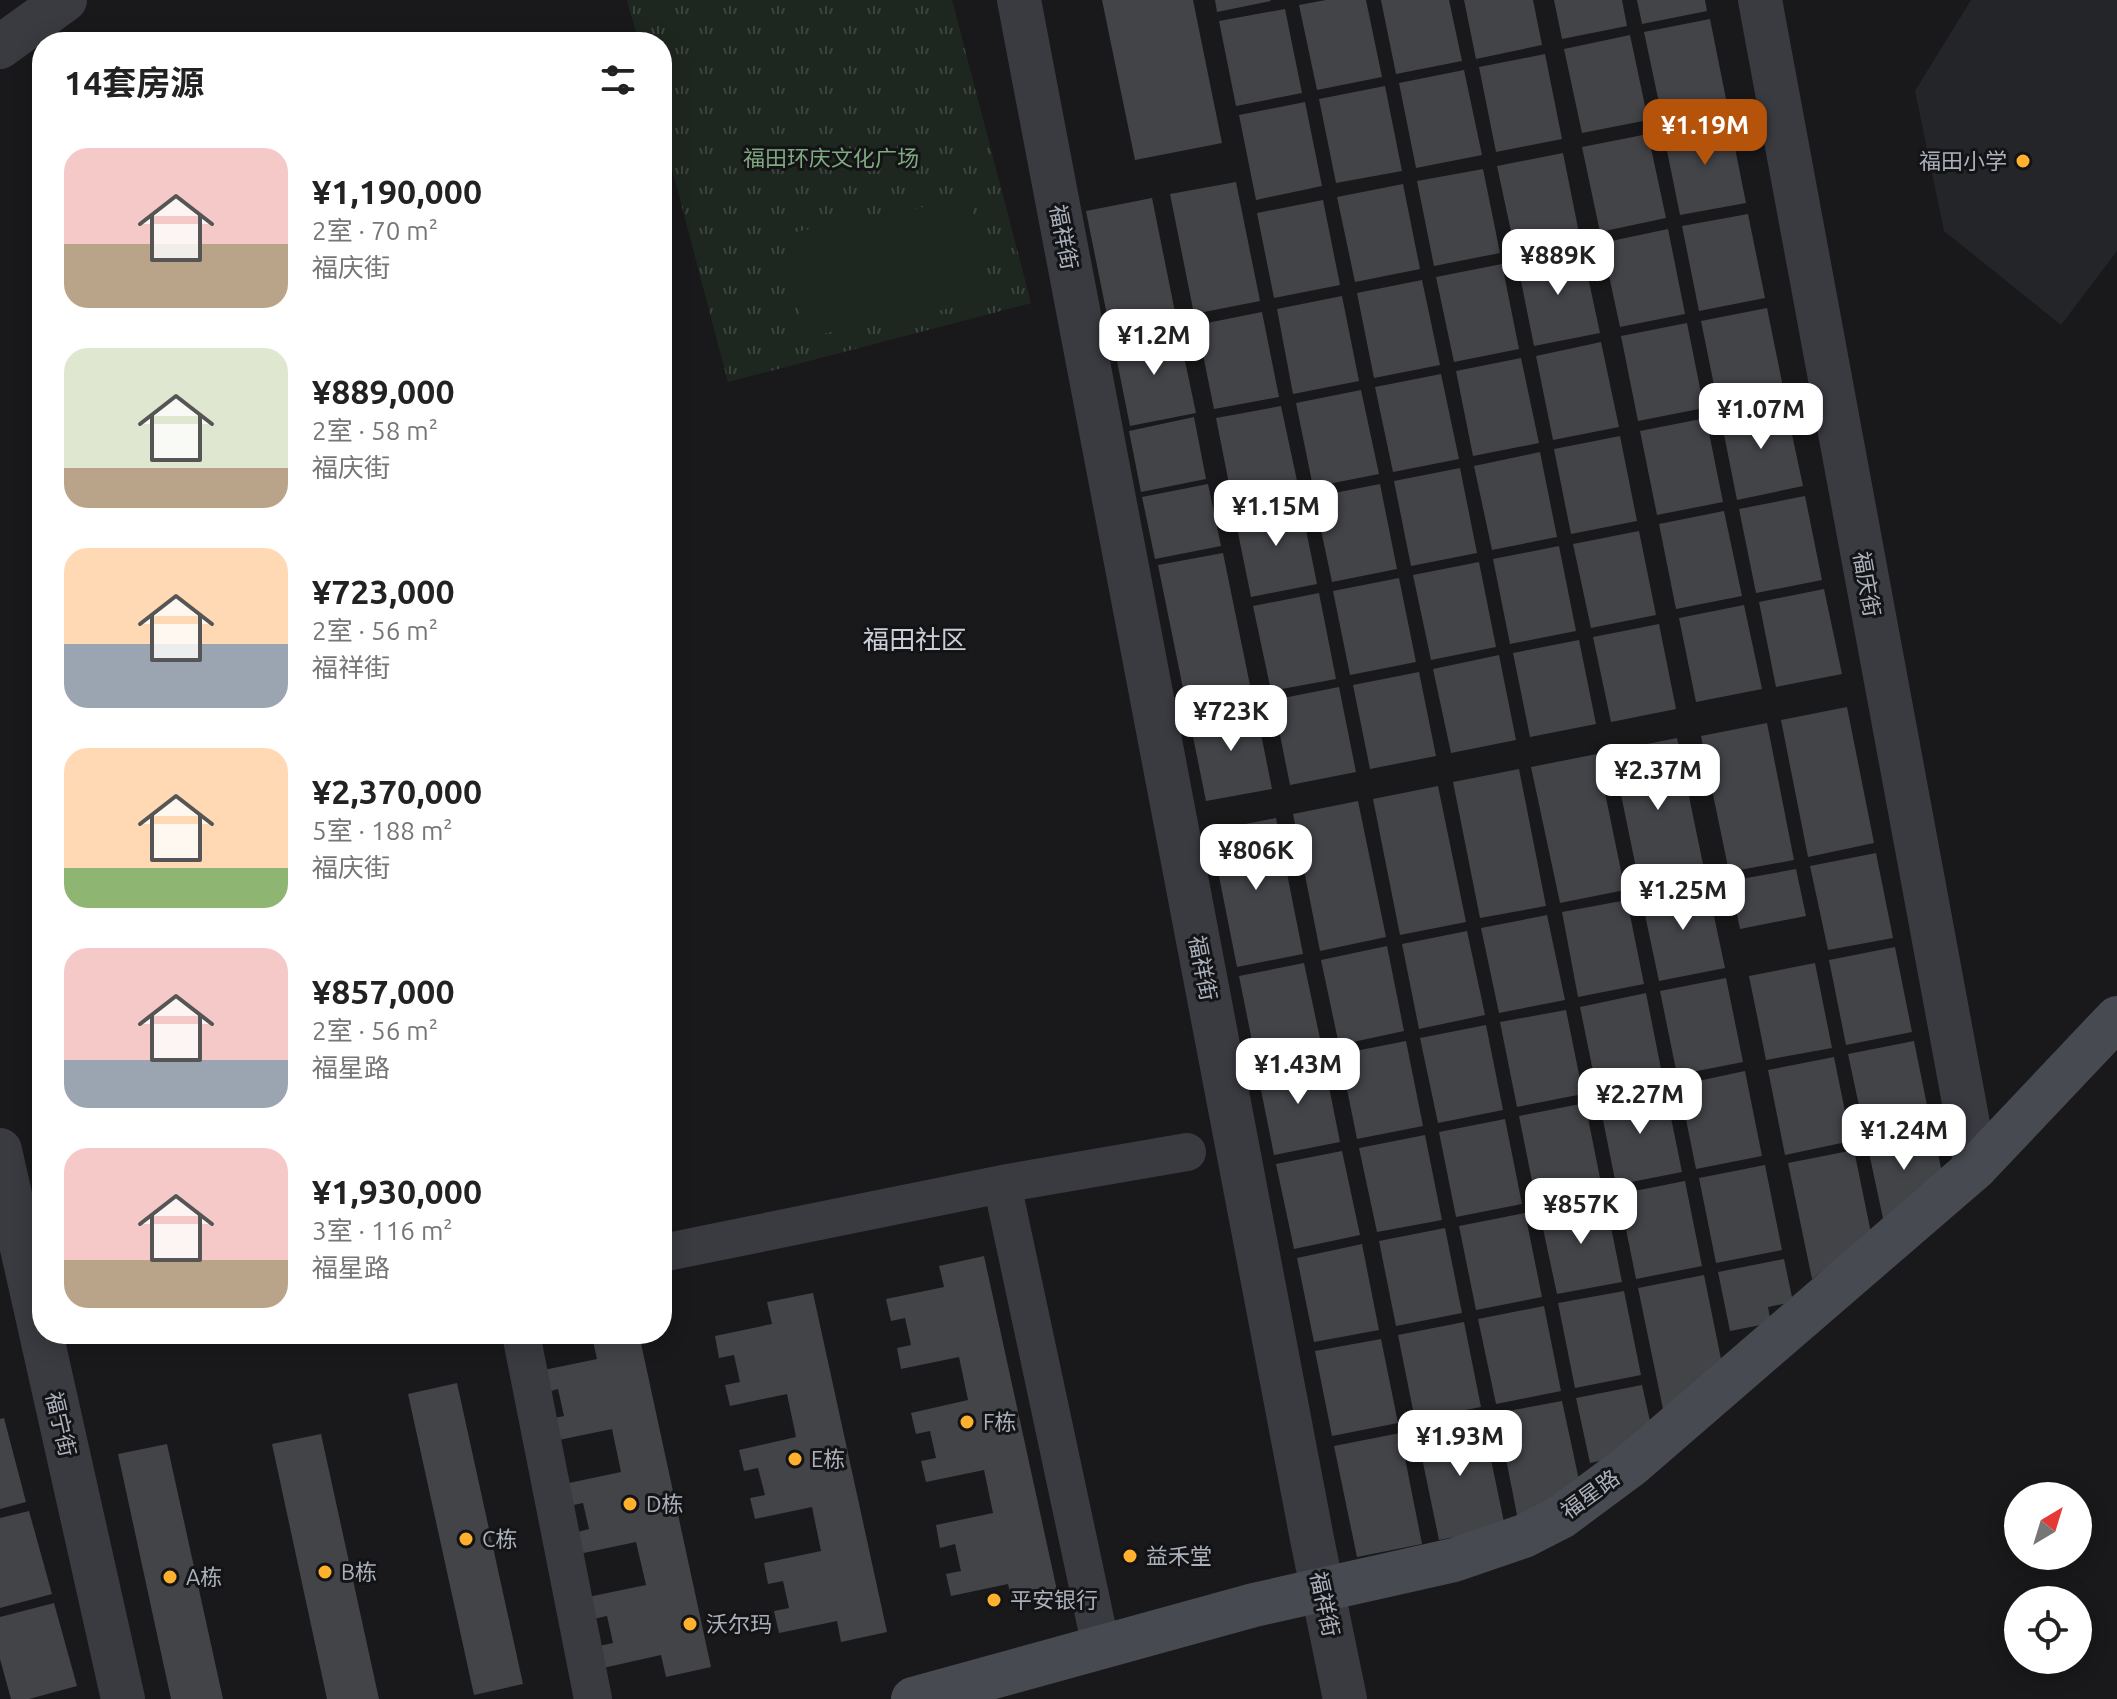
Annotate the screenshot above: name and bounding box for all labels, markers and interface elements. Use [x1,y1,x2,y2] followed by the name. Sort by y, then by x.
[596,58,640,102] icon: filters
[64,63,204,101] text: 14套房源
[1640,99,1770,167] pin: ¥1.19M
[1661,110,1749,139] text: ¥1.19M
[743,145,919,170] park label: 福田环庆文化广场
[1919,148,2007,173] place label: 福田小学
[2014,152,2032,170] marker: 福田小学
[312,172,482,210] text: ¥1,190,000
[128,180,224,276] icon: home
[1046,202,1083,272] street label: 福祥街
[312,216,438,245] text: 2室 · 70 m²
[1502,229,1614,297] pin: ¥889K
[1520,240,1596,269] text: ¥889K
[312,253,390,282] text: 福庆街
[1098,309,1210,377] pin: ¥1.2M
[1117,320,1191,349] text: ¥1.2M
[312,372,455,410] text: ¥889,000
[128,380,224,476] icon: home
[1696,383,1826,451] pin: ¥1.07M
[1717,394,1805,423] text: ¥1.07M
[312,416,438,445] text: 2室 · 58 m²
[312,453,390,482] text: 福庆街
[1211,480,1341,548] pin: ¥1.15M
[1232,491,1320,520] text: ¥1.15M
[1849,549,1886,619] street label: 福庆街
[312,572,455,610] text: ¥723,000
[128,580,224,676] icon: home
[312,616,438,645] text: 2室 · 56 m²
[863,625,967,654] district label: 福田社区
[312,653,390,682] text: 福祥街
[1175,685,1287,753] pin: ¥723K
[1193,696,1269,725] text: ¥723K
[1593,744,1723,812] pin: ¥2.37M
[1614,755,1702,784] text: ¥2.37M
[312,772,482,810] text: ¥2,370,000
[128,780,224,876] icon: home
[312,816,453,845] text: 5室 · 188 m²
[1200,824,1312,892] pin: ¥806K
[1218,835,1294,864] text: ¥806K
[312,853,390,882] text: 福庆街
[1618,864,1748,932] pin: ¥1.25M
[1639,875,1727,904] text: ¥1.25M
[1185,933,1222,1003] street label: 福祥街
[312,972,455,1010] text: ¥857,000
[128,980,224,1076] icon: home
[312,1016,438,1045] text: 2室 · 56 m²
[1233,1038,1363,1106] pin: ¥1.43M
[1254,1049,1342,1078] text: ¥1.43M
[312,1053,390,1082] text: 福星路
[1575,1068,1705,1136] pin: ¥2.27M
[1596,1079,1684,1108] text: ¥2.27M
[1839,1104,1969,1172] pin: ¥1.24M
[1860,1115,1948,1144] text: ¥1.24M
[312,1172,482,1210] text: ¥1,930,000
[1525,1178,1637,1246] pin: ¥857K
[128,1180,224,1276] icon: home
[1543,1189,1619,1218] text: ¥857K
[312,1216,453,1245] text: 3室 · 116 m²
[312,1253,390,1282] text: 福星路
[42,1389,81,1459] street label: 福宁街
[983,1409,1017,1434] place label: F栋
[1395,1410,1525,1478] pin: ¥1.93M
[958,1413,976,1431] marker: F栋
[1416,1421,1504,1450] text: ¥1.93M
[811,1446,845,1471] place label: E栋
[786,1450,804,1468] marker: E栋
[1556,1464,1624,1523] street label: 福星路
[2004,1482,2092,1570] north arrow
[2004,1482,2092,1674] map controls
[646,1491,684,1516] place label: D栋
[621,1495,639,1513] marker: D栋
[482,1526,518,1551] place label: C栋
[457,1530,475,1548] marker: C栋
[1146,1543,1212,1568] place label: 益禾堂
[1121,1547,1139,1565] marker: 益禾堂
[341,1559,377,1584] place label: B栋
[316,1563,334,1581] marker: B栋
[186,1564,222,1589] place label: A栋
[161,1568,179,1586] marker: A栋
[1306,1569,1345,1639] street label: 福祥街
[2004,1586,2092,1674] button: locate
[1010,1587,1098,1612] place label: 平安银行
[985,1591,1003,1609] marker: 平安银行
[706,1611,772,1636] place label: 沃尔玛
[681,1615,699,1633] marker: 沃尔玛

